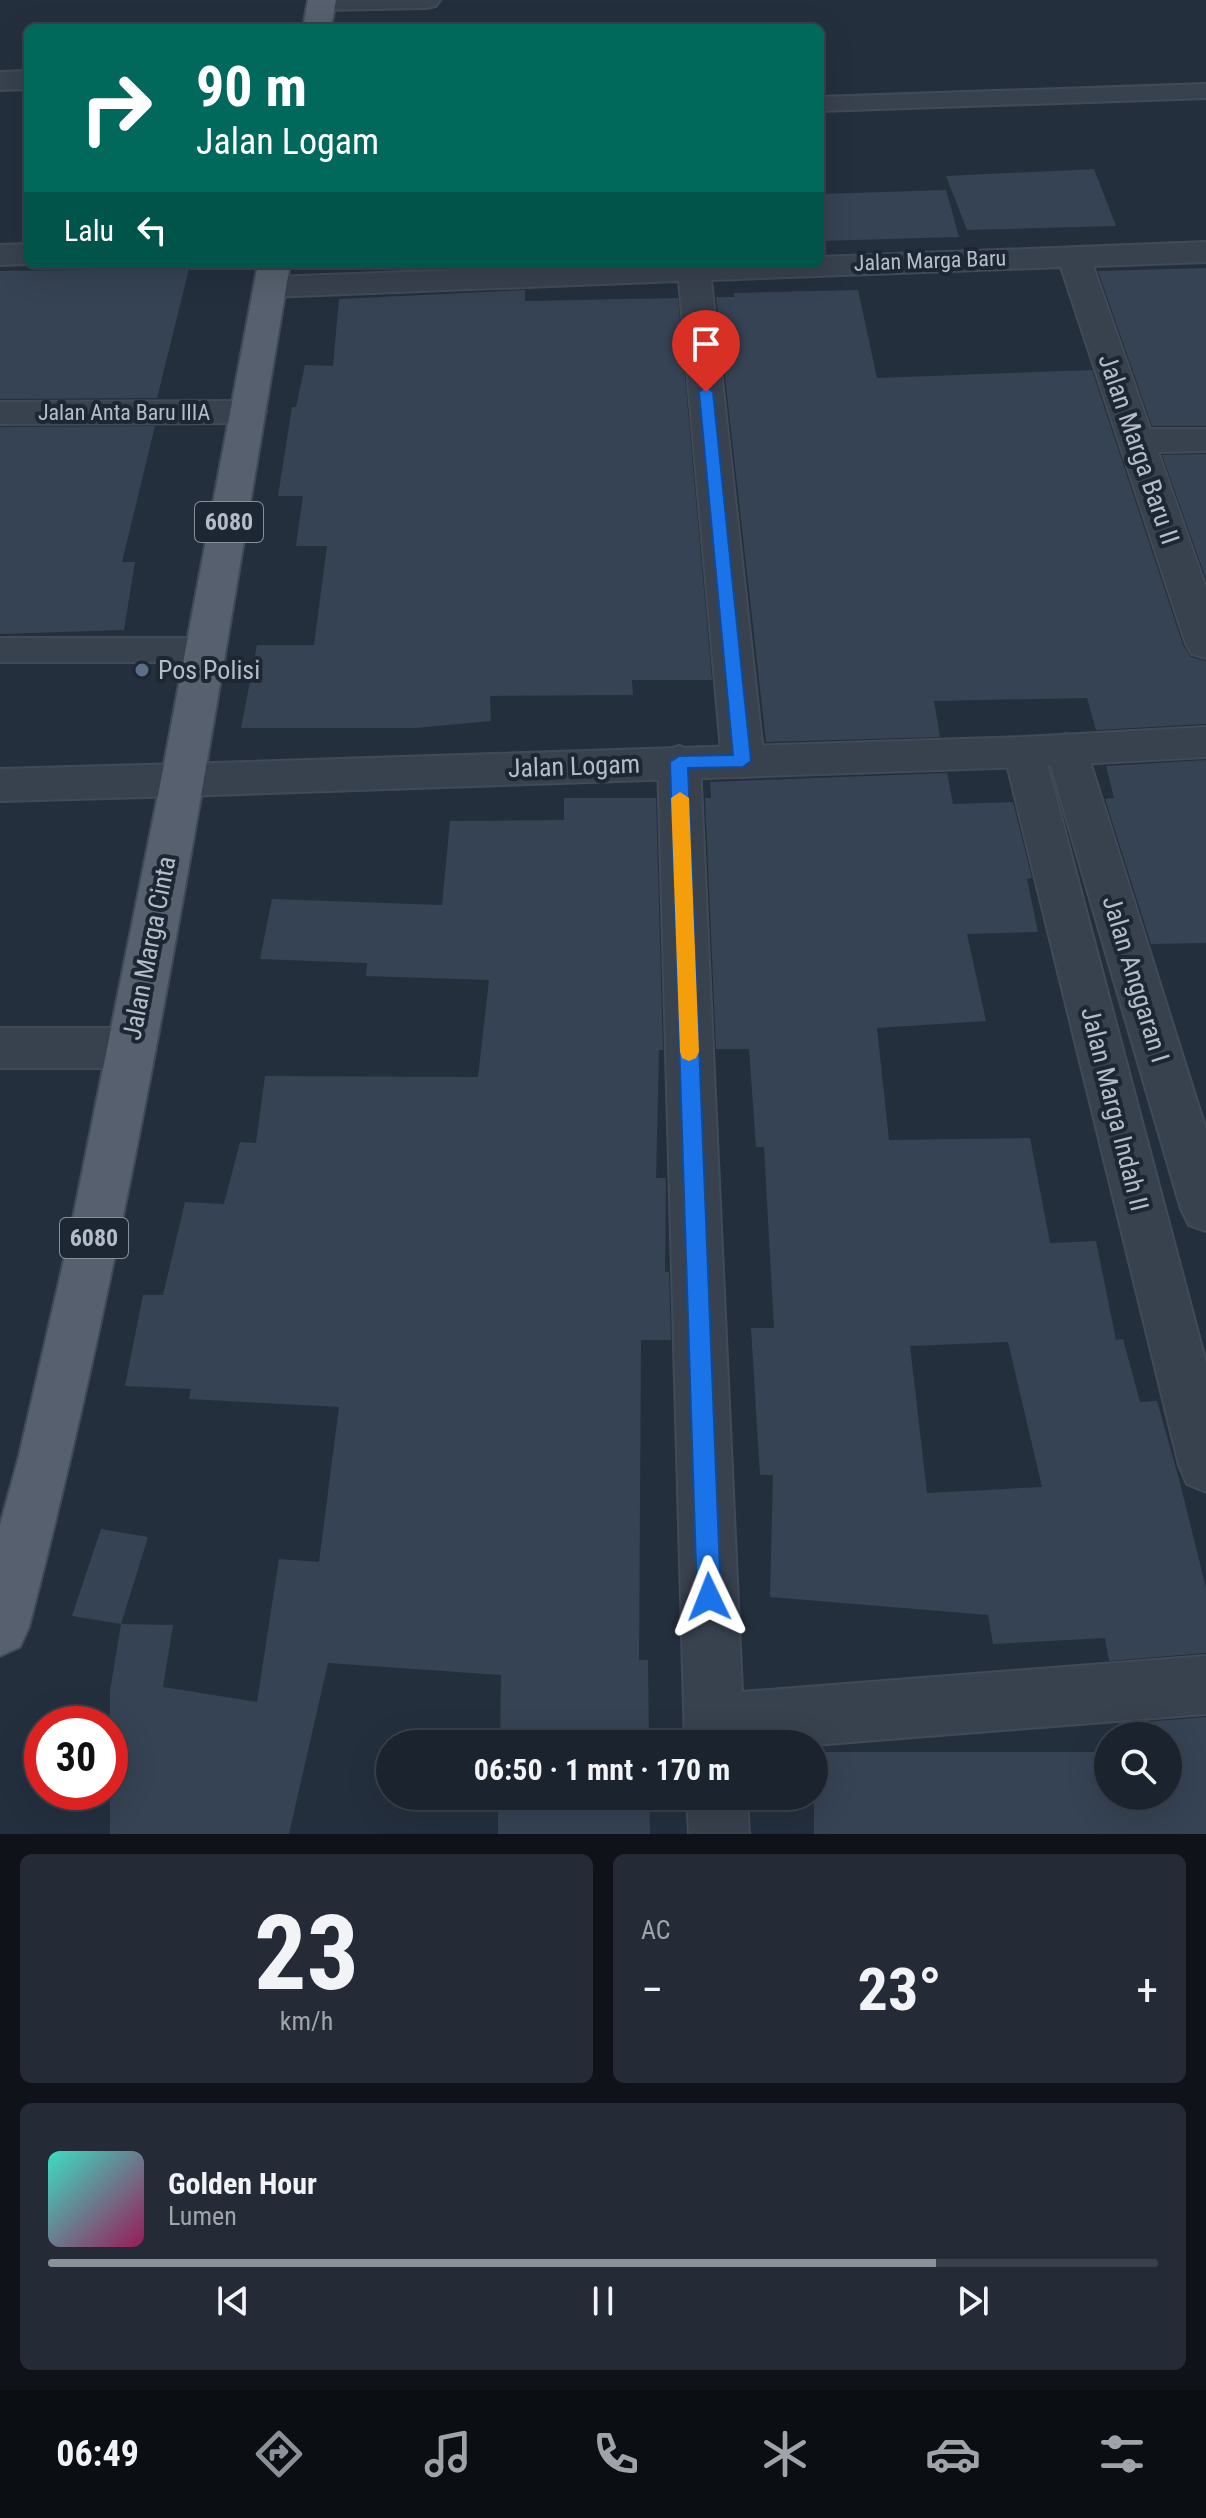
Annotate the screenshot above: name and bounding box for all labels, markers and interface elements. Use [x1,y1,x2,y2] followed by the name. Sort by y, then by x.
[196,54,307,120] text: 90 m
[64,56,168,160] icon: right
[196,121,379,163] text: Jalan Logam
[130,208,174,252] icon: left
[64,213,114,248] text: Lalu
[853,245,1007,276] street label: Jalan Marga Baru
[672,310,740,392] pin
[684,322,728,366] icon: arrive
[1092,350,1186,548] street label: Jalan Marga Baru II
[38,400,210,425] street label: Jalan Anta Baru IIIA
[195,502,263,542] road number: 6080
[158,655,260,685] place label: Pos Polisi
[133,661,151,679] marker: Pos Polisi
[507,749,641,783] street label: Jalan Logam
[116,854,182,1042] street label: Jalan Marga Cinta
[1096,892,1176,1066] street label: Jalan Anggaran I
[1075,1004,1155,1214] street label: Jalan Marga Indah II
[60,1218,128,1258] road number: 6080
[667,1555,751,1639] position arrow
[24,1706,128,1810] speed limit sign: 30
[1094,1722,1182,1810] map controls
[1094,1722,1182,1810] button: search
[474,1752,730,1787] text: 06:50 · 1 mnt · 170 m
[254,1893,359,2014] text: 23
[641,1915,671,1945] text: AC
[858,1954,942,2025] text: 23°
[641,1964,663,2016] text: −
[1136,1964,1158,2016] text: +
[280,2006,333,2036] text: km/h
[168,2166,317,2201] text: Golden Hour
[168,2201,237,2231] text: Lumen
[211,2279,255,2323] icon: previous
[581,2279,625,2323] icon: pause
[951,2279,995,2323] icon: next
[251,2426,307,2482] icon: directions
[420,2426,476,2482] icon: music
[588,2426,644,2482] icon: phone
[757,2426,813,2482] icon: climate
[925,2426,981,2482] icon: car
[1094,2426,1150,2482] icon: filters
[56,2433,139,2475] text: 06:49

